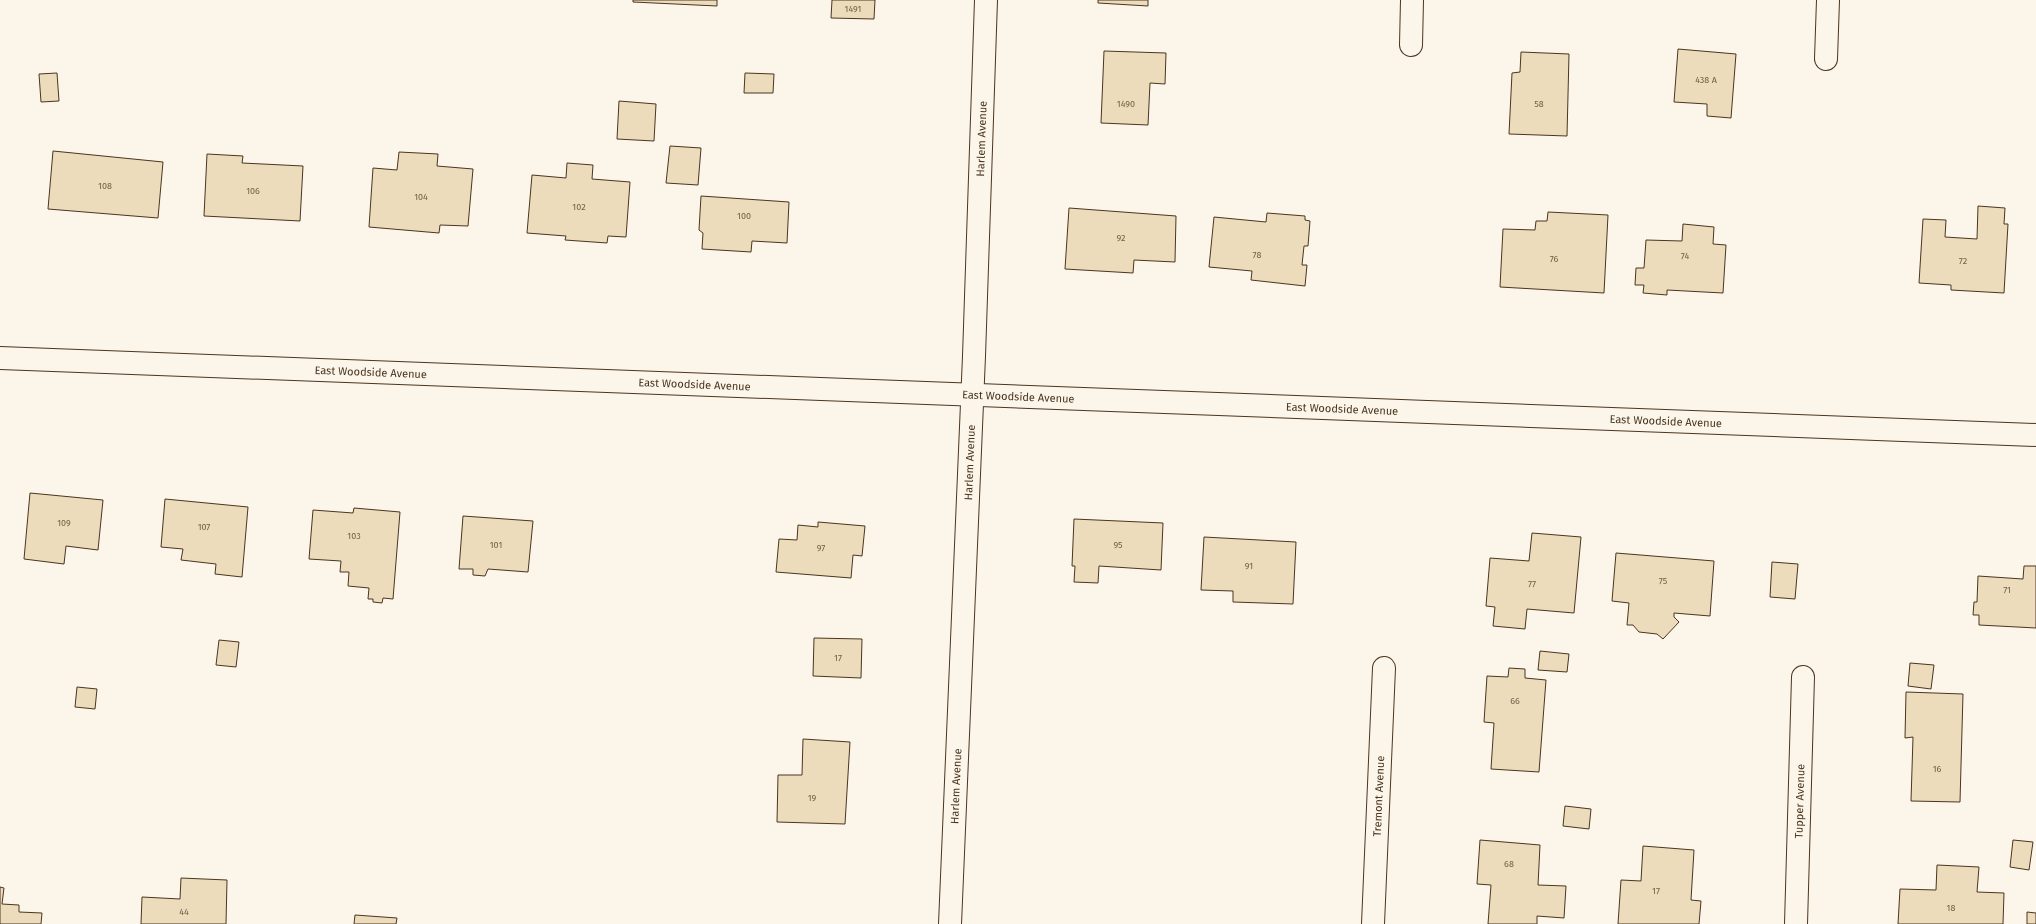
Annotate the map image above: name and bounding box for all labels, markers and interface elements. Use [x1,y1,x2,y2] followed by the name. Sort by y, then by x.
[845,4,861,14] house number: 1491
[1695,75,1718,85] house number: 438 A
[1117,99,1135,109] house number: 1490
[1534,99,1544,109] house number: 58
[974,101,990,177] street label: Harlem Avenue
[98,181,112,191] house number: 108
[246,186,260,196] house number: 106
[414,192,428,202] house number: 104
[572,202,586,212] house number: 102
[737,211,751,221] house number: 100
[1117,233,1125,243] house number: 92
[1253,250,1261,260] house number: 78
[1681,251,1689,261] house number: 74
[1550,254,1558,264] house number: 76
[1959,256,1967,266] house number: 72
[314,364,427,381] street label: East Woodside Avenue
[638,376,751,393] street label: East Woodside Avenue
[962,388,1075,406] street label: East Woodside Avenue
[1286,401,1398,418] street label: East Woodside Avenue
[1609,413,1722,430] street label: East Woodside Avenue
[962,424,978,501] street label: Harlem Avenue
[57,518,71,528] house number: 109
[198,522,210,532] house number: 107
[347,531,361,541] house number: 103
[490,540,502,550] house number: 101
[1113,540,1123,550] house number: 95
[817,543,825,553] house number: 97
[1245,561,1253,571] house number: 91
[1659,576,1668,586] house number: 75
[1528,579,1536,589] house number: 77
[2003,585,2011,595] house number: 71
[834,653,842,663] house number: 17
[1510,696,1520,706] house number: 66
[948,748,964,824] street label: Harlem Avenue
[1371,755,1387,837] street label: Tremont Avenue
[1792,764,1808,838] street label: Tupper Avenue
[1933,764,1942,774] house number: 16
[808,793,817,803] house number: 19
[1504,859,1514,869] house number: 68
[1652,886,1660,896] house number: 17
[1947,903,1955,913] house number: 18
[179,907,189,917] house number: 44

